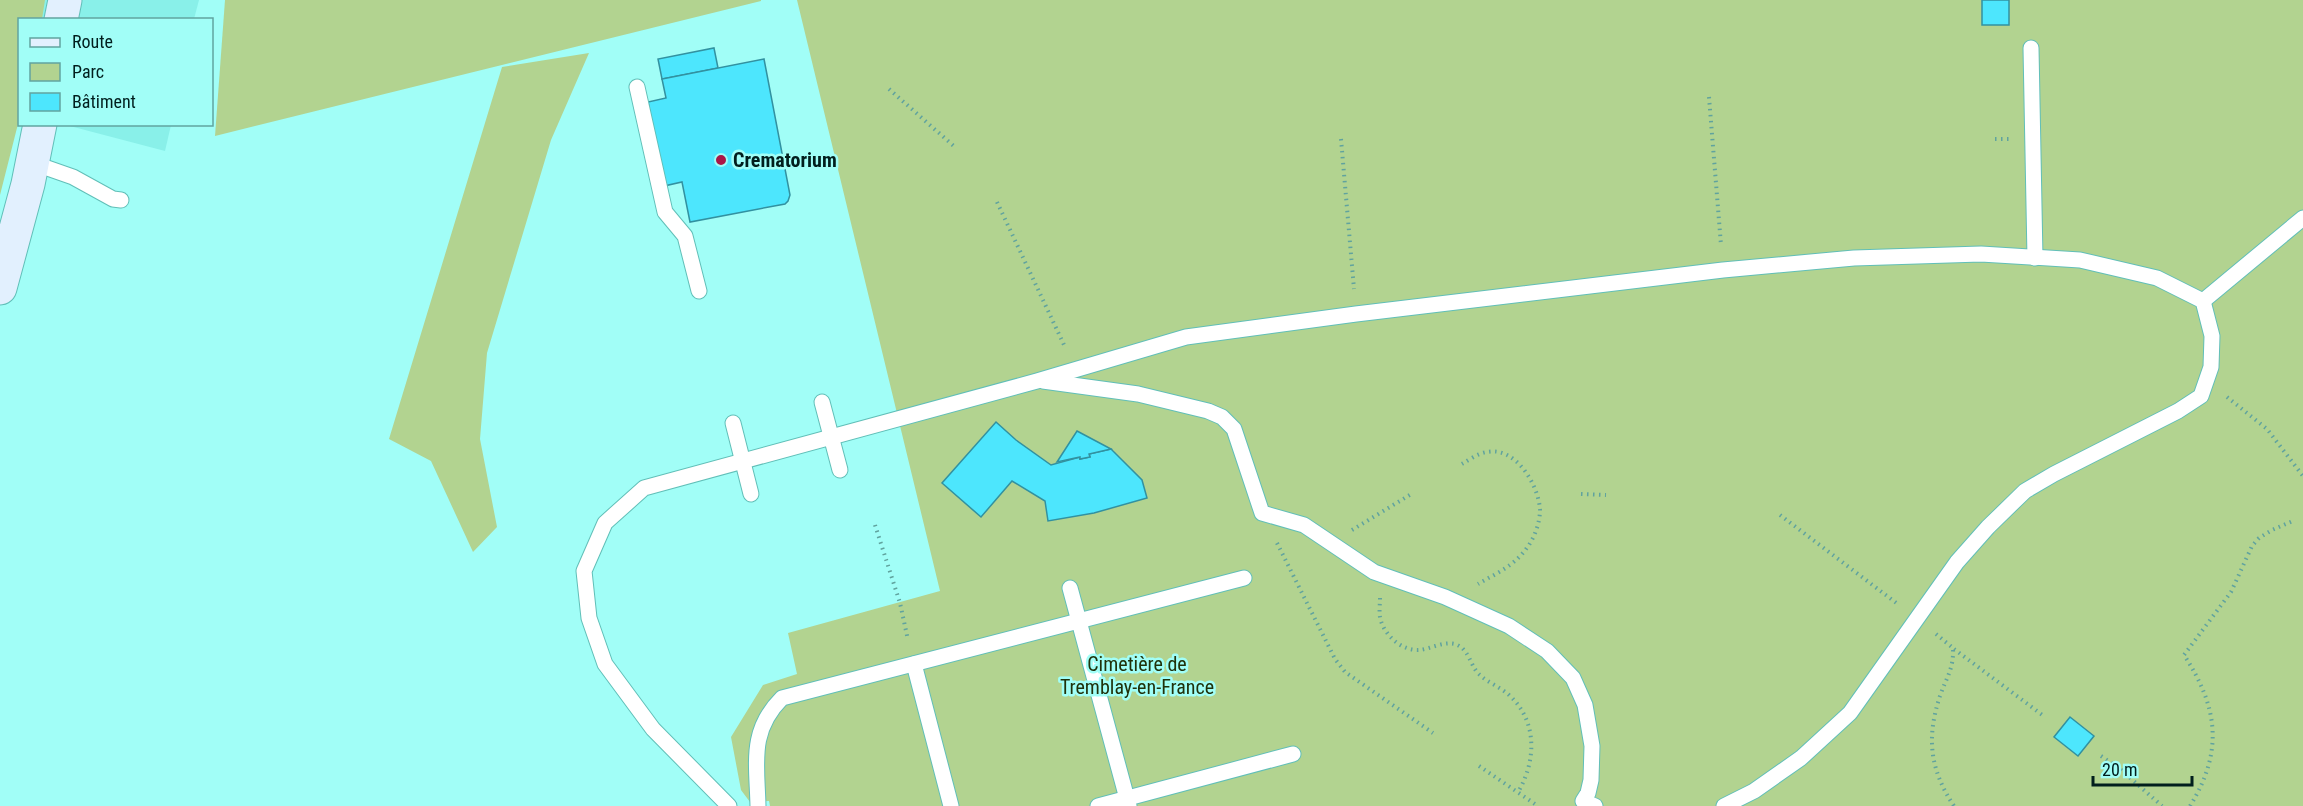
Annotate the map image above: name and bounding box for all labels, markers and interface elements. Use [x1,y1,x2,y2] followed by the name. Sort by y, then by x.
[18,18,213,126] legend
[72,31,113,52] text: Route
[72,61,104,82] text: Parc
[72,91,136,112] text: Bâtiment
[733,148,837,172] place label: Crematorium
[714,153,728,167] marker: Crematorium
[1060,652,1214,699] park label: Cimetière de Tremblay-en-France
[2093,749,2192,787] scale bar
[2102,759,2137,780] text: 20 m

